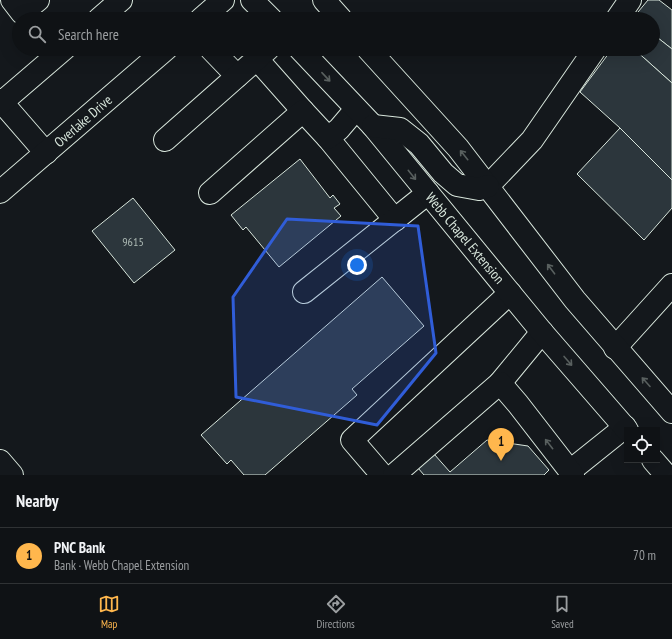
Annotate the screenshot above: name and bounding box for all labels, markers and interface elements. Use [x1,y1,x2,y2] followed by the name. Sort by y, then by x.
[12,12,660,56] search box
[26,23,48,45] icon: search
[58,25,119,44] text: Search here
[322,72,331,83] one-way arrow
[50,91,116,151] street label: Overlake Drive
[460,150,468,161] one-way arrow
[408,169,417,180] one-way arrow
[422,189,508,287] street label: Webb Chapel Extension
[122,234,144,249] house number: 9615
[347,255,367,275] your location
[547,263,555,274] one-way arrow
[563,356,572,367] one-way arrow
[642,378,651,388] one-way arrow
[624,427,660,463] map controls
[624,427,660,463] button: locate
[488,428,514,461] pin: 1
[545,439,553,450] one-way arrow
[16,490,59,512] text: Nearby
[54,538,105,557] text: PNC Bank
[26,547,32,564] text: 1
[633,547,656,564] text: 70 m
[54,557,189,574] text: Bank · Webb Chapel Extension
[98,593,120,631] tab: Map
[317,593,355,631] tab: Directions
[551,593,574,631] tab: Saved

